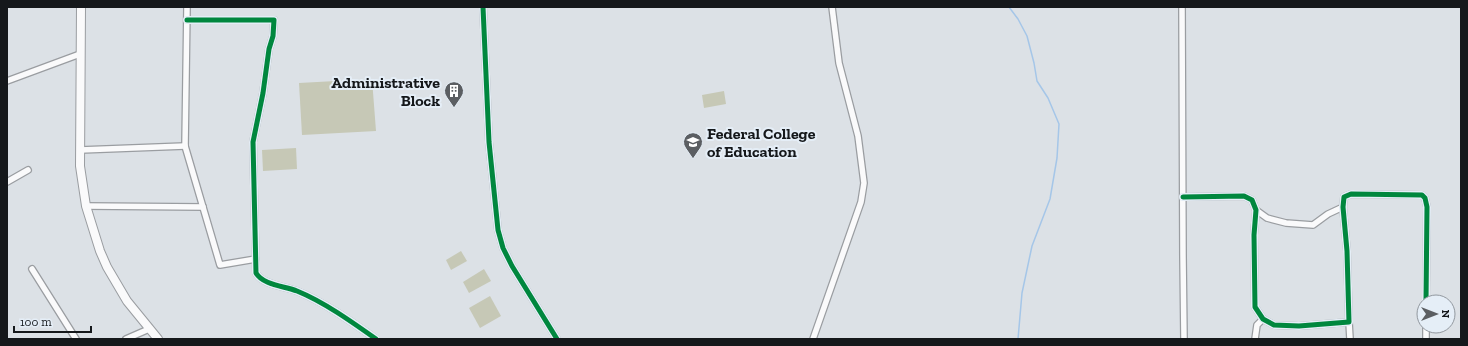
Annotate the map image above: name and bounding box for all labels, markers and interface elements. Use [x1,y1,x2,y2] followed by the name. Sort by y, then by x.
[331,73,440,110] place label: Administrative Block
[443,80,465,108] building icon: Administrative Block
[707,124,816,161] place label: Federal College of Education
[682,131,704,159] school or university icon: Federal College of Education
[1416,294,1456,334] north arrow
[14,308,91,334] scale bar
[1439,310,1452,319] text: N
[20,315,52,329] text: 100 m

